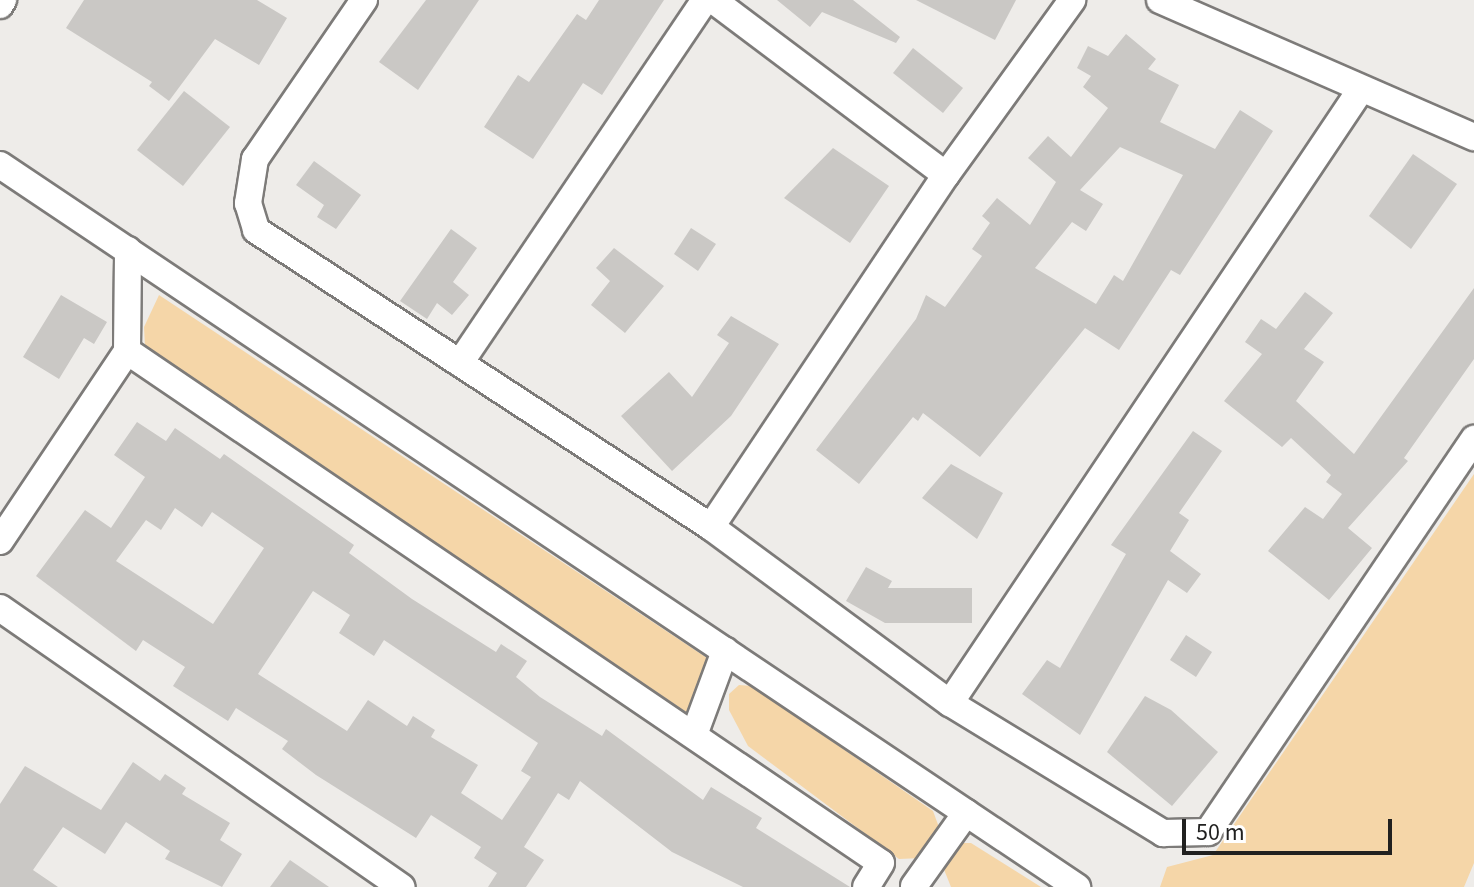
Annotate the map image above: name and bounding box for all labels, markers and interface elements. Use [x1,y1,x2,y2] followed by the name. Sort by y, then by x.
[1186,803,1396,853] scale bar
[1196,815,1245,850] text: 50 m

